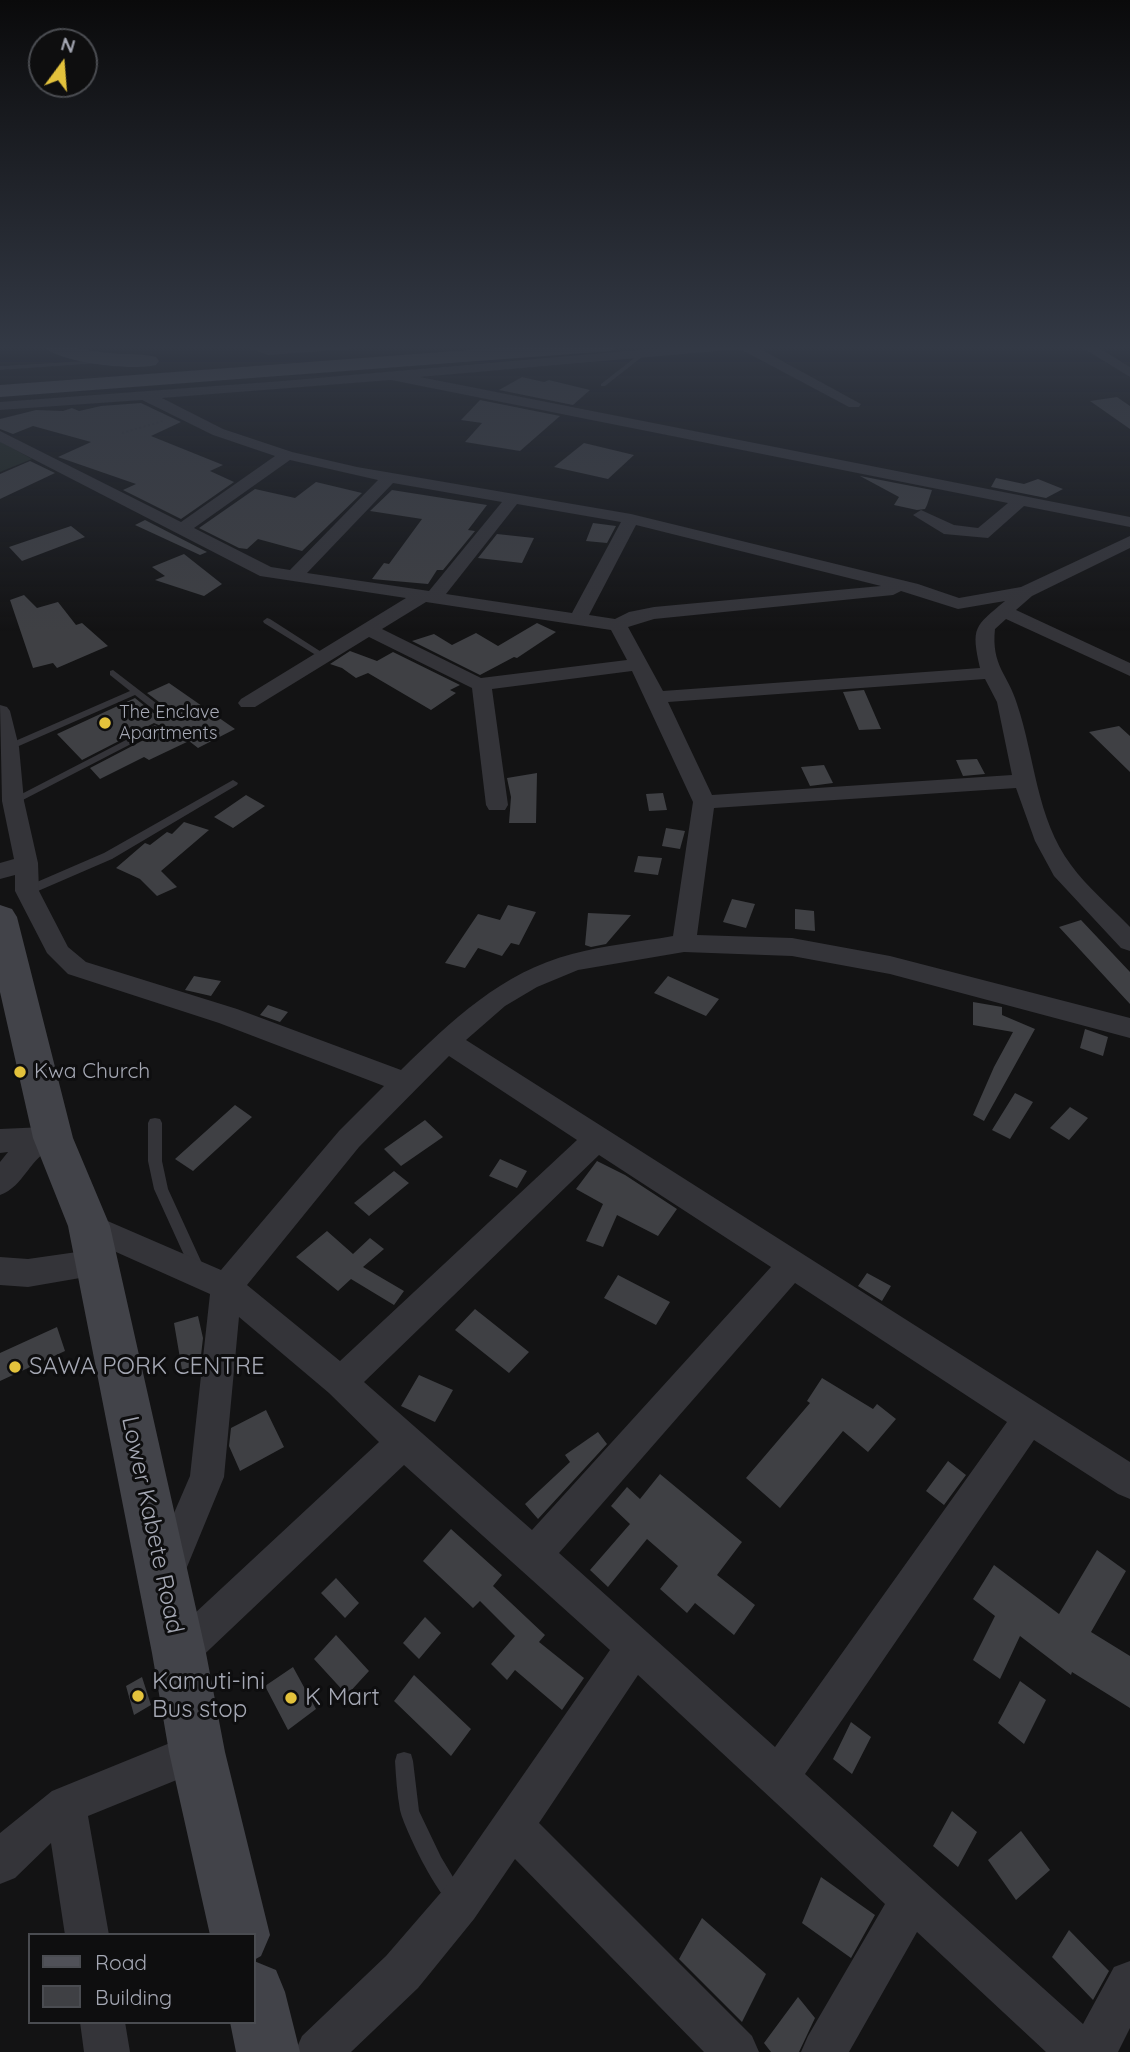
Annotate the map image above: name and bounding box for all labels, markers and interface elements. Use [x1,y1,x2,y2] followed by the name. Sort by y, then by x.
[28,28,98,98] north arrow
[58,31,78,58] text: N
[119,702,220,744] place label: The Enclave Apartments
[97,715,113,731] marker: The Enclave Apartments
[34,1059,150,1085] place label: Kwa Church
[12,1064,28,1080] marker: Kwa Church
[29,1353,265,1381] place label: SAWA PORK CENTRE
[7,1359,23,1375] marker: SAWA PORK CENTRE
[115,1414,189,1636] street label: Lower Kabete Road
[152,1668,265,1724] place label: Kamuti-ini Bus stop
[305,1684,380,1712] place label: K Mart
[130,1688,146,1704] marker: Kamuti-ini Bus stop
[283,1690,299,1706] marker: K Mart
[28,1933,256,2024] legend
[95,1949,147,1975] text: Road
[95,1984,172,2010] text: Building

